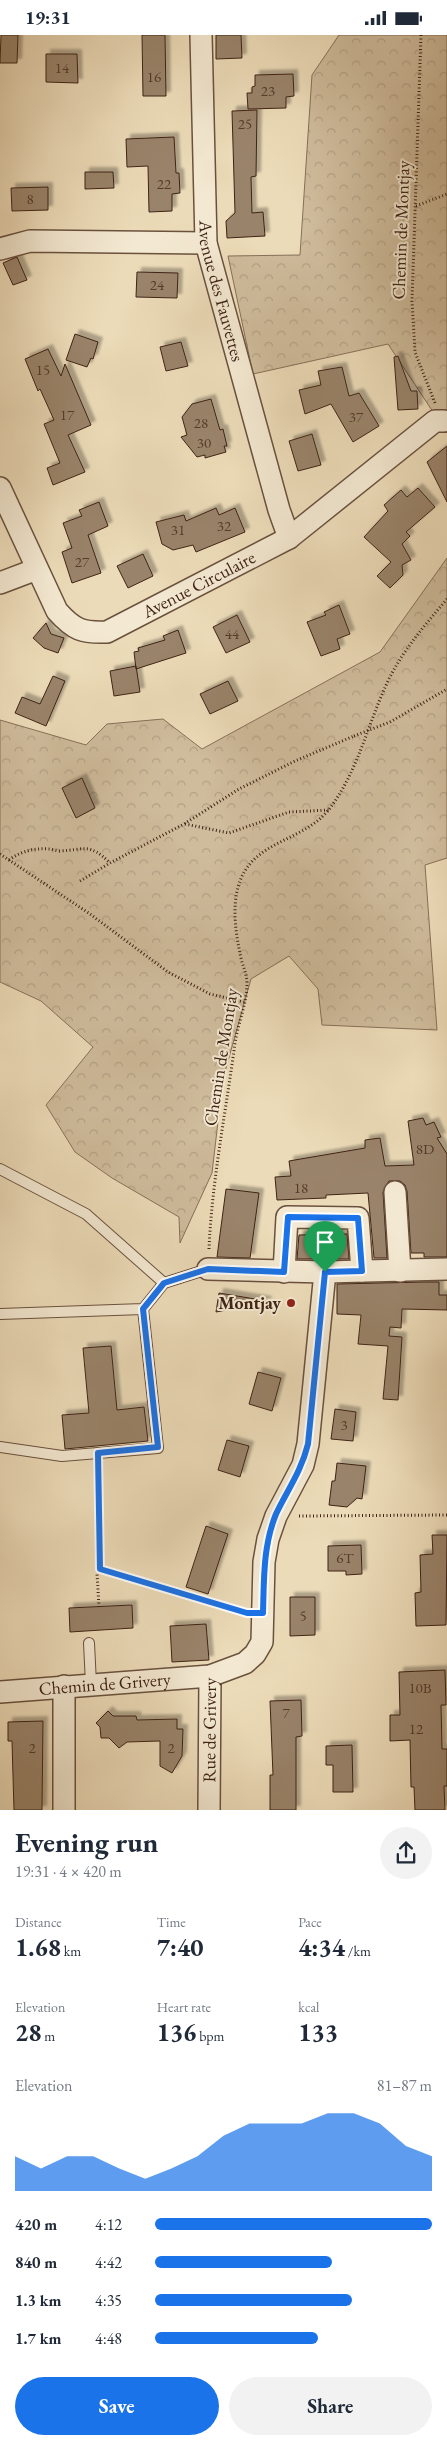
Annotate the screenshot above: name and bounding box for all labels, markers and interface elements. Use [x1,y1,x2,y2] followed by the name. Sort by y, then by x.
[25,5,71,30] text: 19:31
[55,58,70,77] house number: 14
[147,67,161,86] house number: 16
[261,81,275,100] house number: 23
[238,114,252,133] house number: 25
[387,160,414,300] street label: Chemin de Montjay
[157,174,172,193] house number: 22
[26,189,34,208] house number: 8
[194,219,250,364] street label: Avenue des Fauvettes
[150,275,165,294] house number: 24
[36,360,50,379] house number: 15
[60,405,75,424] house number: 17
[349,407,364,426] house number: 37
[194,413,208,432] house number: 28
[197,433,211,452] house number: 30
[217,516,232,535] house number: 32
[171,520,185,539] house number: 31
[137,545,259,623] street label: Avenue Circulaire
[75,552,90,571] house number: 27
[225,624,240,643] house number: 44
[198,986,243,1127] street label: Chemin de Montjay
[416,1139,434,1158] house number: 8D
[294,1178,308,1197] house number: 18
[304,1221,346,1272] pin
[311,1228,339,1256] icon: arrive
[218,1291,281,1314] place label: Montjay
[285,1297,297,1309] marker: Montjay
[340,1415,348,1434] house number: 3
[336,1548,355,1567] house number: 6T
[299,1606,307,1625] house number: 5
[38,1667,172,1700] street label: Chemin de Grivery
[197,1677,221,1782] street label: Rue de Grivery
[408,1678,432,1697] house number: 10B
[282,1703,290,1722] house number: 7
[409,1719,424,1738] house number: 12
[28,1738,36,1757] house number: 2
[167,1738,175,1757] house number: 2
[15,1824,158,1860] text: Evening run
[380,1827,432,1879] button: share
[15,1861,122,1882] text: 19:31 · 4 × 420 m
[15,1913,62,1931] text: Distance
[157,1913,186,1931] text: Time
[298,1913,322,1931] text: Pace
[15,1931,61,1963] text: 1.68
[157,1931,203,1963] text: 7:40
[298,1931,345,1963] text: 4:34
[61,1942,81,1960] text: km
[345,1942,371,1960] text: /km
[15,1998,65,2016] text: Elevation
[157,1998,211,2016] text: Heart rate
[298,1998,319,2016] text: kcal
[15,2016,41,2048] text: 28
[157,2016,196,2048] text: 136
[298,2016,338,2048] text: 133
[41,2027,55,2045] text: m
[196,2027,225,2045] text: bpm
[15,2075,73,2096] text: Elevation
[377,2075,432,2096] text: 81–87 m
[15,2214,57,2235] text: 420 m
[95,2214,122,2235] text: 4:12
[15,2252,57,2273] text: 840 m
[95,2252,122,2273] text: 4:42
[15,2290,61,2311] text: 1.3 km
[95,2290,122,2311] text: 4:35
[15,2328,61,2349] text: 1.7 km
[95,2328,122,2349] text: 4:48
[15,2377,219,2435] button: Save
[229,2377,432,2435] button: Share

